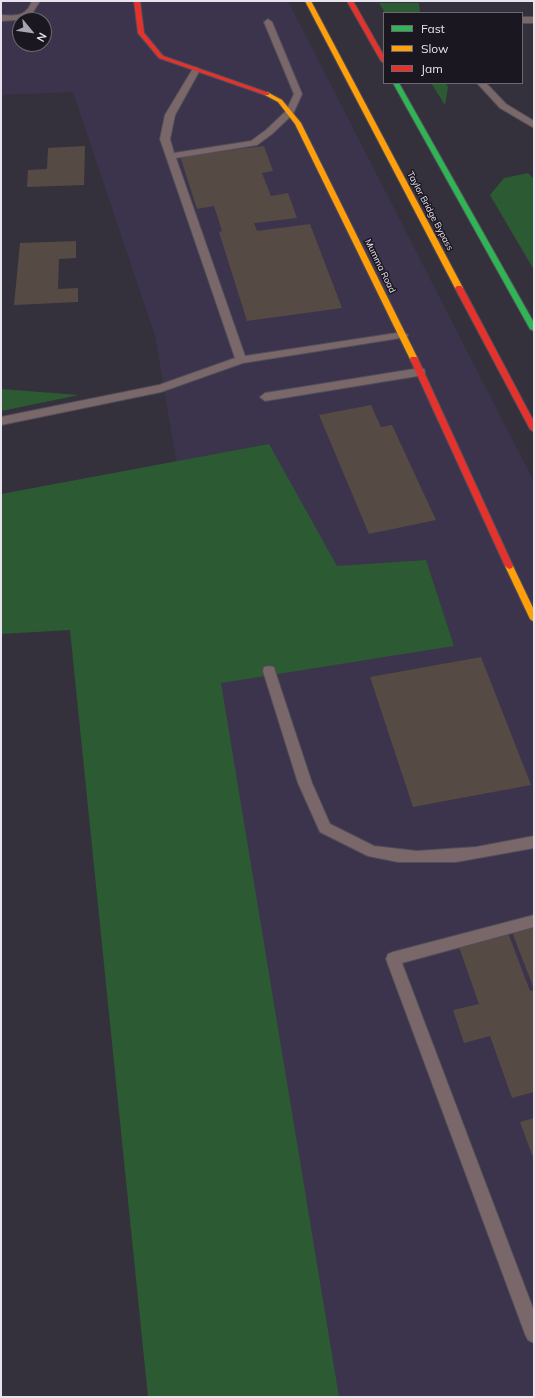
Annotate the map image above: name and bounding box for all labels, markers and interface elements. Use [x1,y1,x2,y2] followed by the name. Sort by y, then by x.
[12,12,52,52] north arrow
[383,12,523,84] legend
[421,21,445,36] text: Fast
[33,30,50,44] text: N
[421,41,449,56] text: Slow
[421,61,443,76] text: Jam
[405,170,455,252] street label: Taylor Bridge Bypass
[362,237,398,295] street label: Mumma Road

